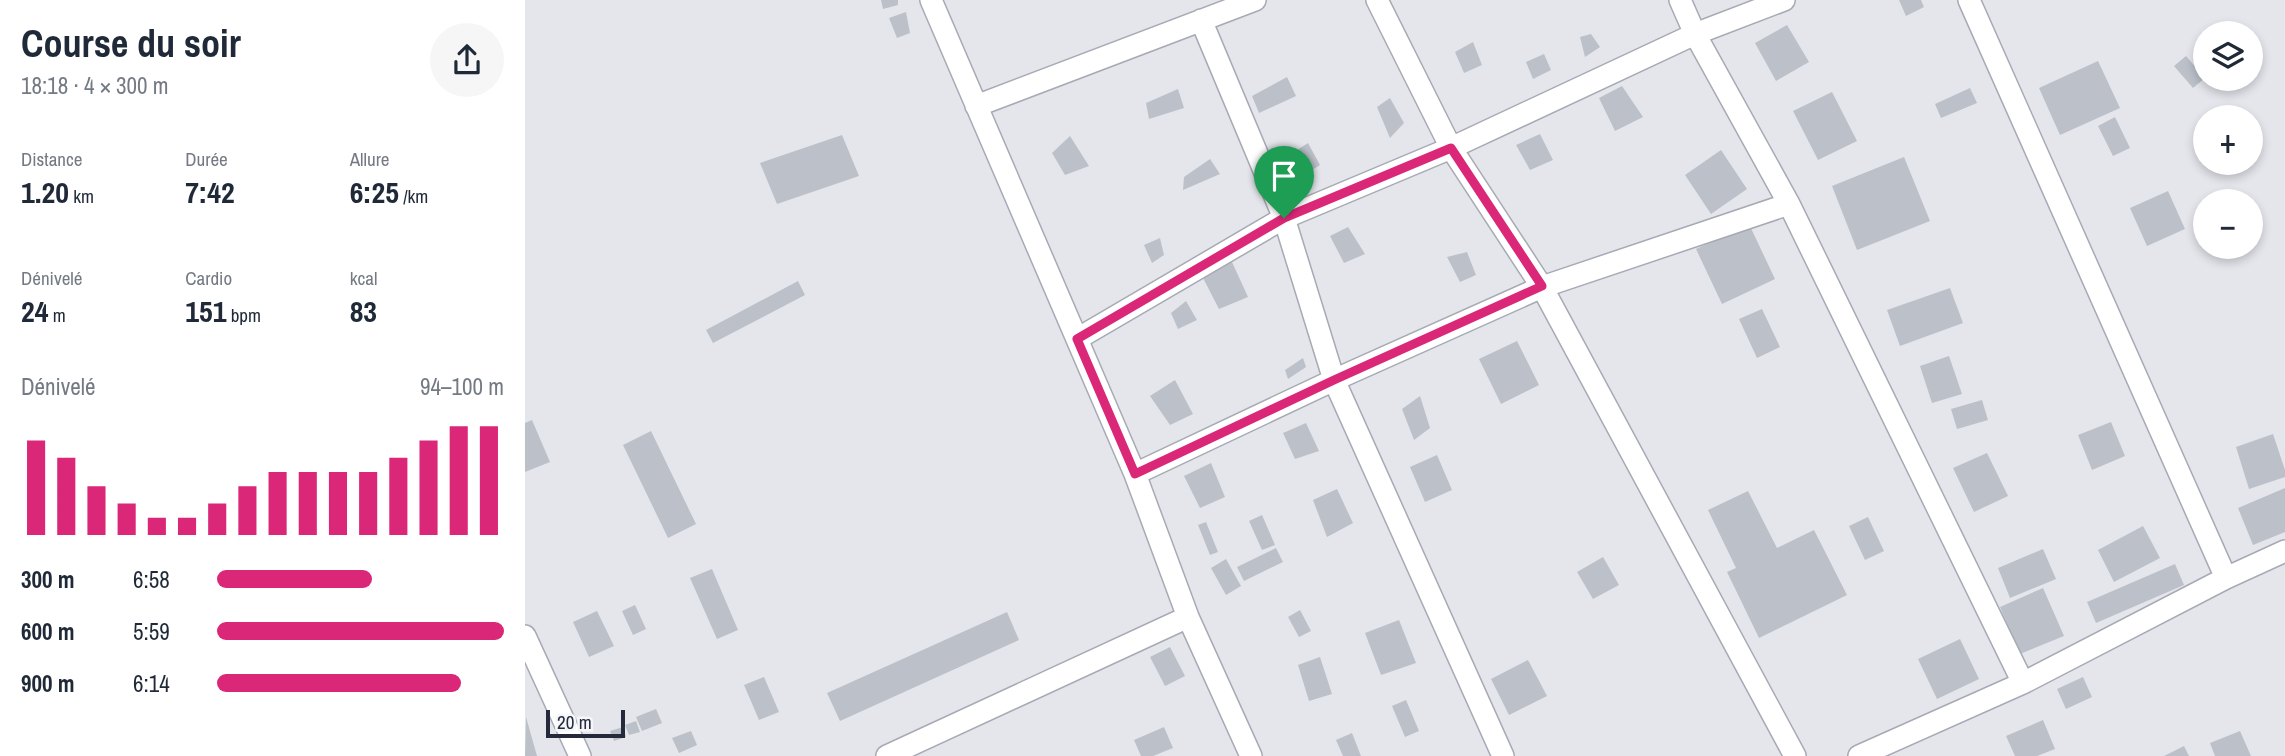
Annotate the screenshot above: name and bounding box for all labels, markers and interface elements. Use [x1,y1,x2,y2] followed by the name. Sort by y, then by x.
[21,18,241,69] text: Course du soir
[2193,21,2263,259] map controls
[2193,21,2263,91] button: layers
[430,23,504,97] button: share
[21,70,168,101] text: 18:18 · 4 × 300 m
[2193,105,2263,175] button: +
[21,146,82,172] text: Distance
[185,146,228,172] text: Durée
[350,146,389,172] text: Allure
[1254,146,1314,218] pin
[1265,157,1303,195] icon: arrive
[21,172,69,212] text: 1.20
[185,172,235,212] text: 7:42
[350,172,399,212] text: 6:25
[69,183,94,209] text: km
[399,183,428,209] text: /km
[2193,189,2263,259] button: −
[21,265,82,291] text: Dénivelé
[185,265,232,291] text: Cardio
[350,265,377,291] text: kcal
[21,291,48,331] text: 24
[185,291,226,331] text: 151
[350,291,377,331] text: 83
[48,302,66,328] text: m
[226,302,261,328] text: bpm
[21,371,95,402] text: Dénivelé
[420,371,504,402] text: 94–100 m
[21,564,74,595] text: 300 m
[133,564,170,595] text: 6:58
[21,616,74,647] text: 600 m
[133,616,170,647] text: 5:59
[21,668,74,699] text: 900 m
[133,668,170,699] text: 6:14
[546,707,625,739] scale bar
[557,709,592,735] text: 20 m

